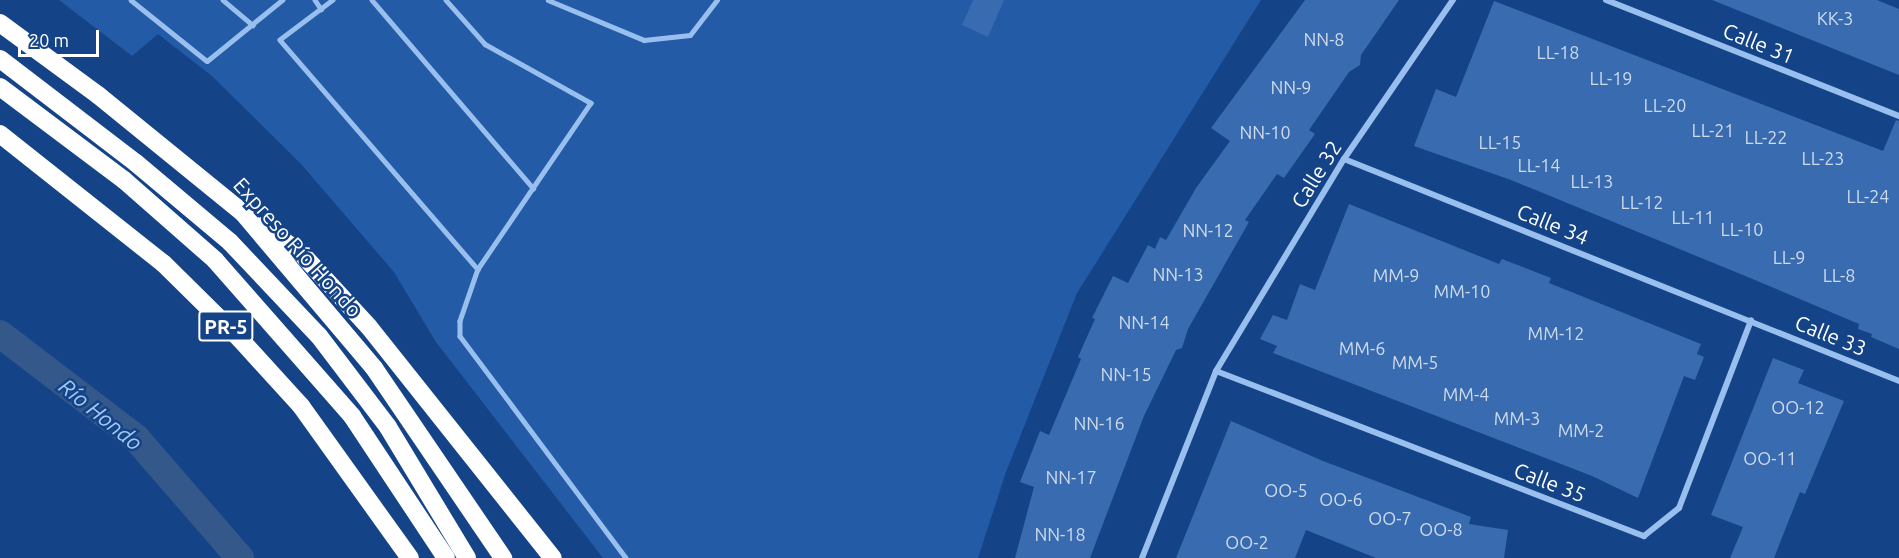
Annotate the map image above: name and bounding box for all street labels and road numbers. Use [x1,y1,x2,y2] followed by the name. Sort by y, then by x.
[1720,17,1798,69] street label: Calle 31
[1286,136,1346,212] street label: Calle 32
[229,172,367,322] street label: Expreso Río Hondo
[1514,198,1592,250] street label: Calle 34
[198,309,254,343] road number: PR-5
[1792,309,1870,361] street label: Calle 33
[1511,457,1589,507] street label: Calle 35

